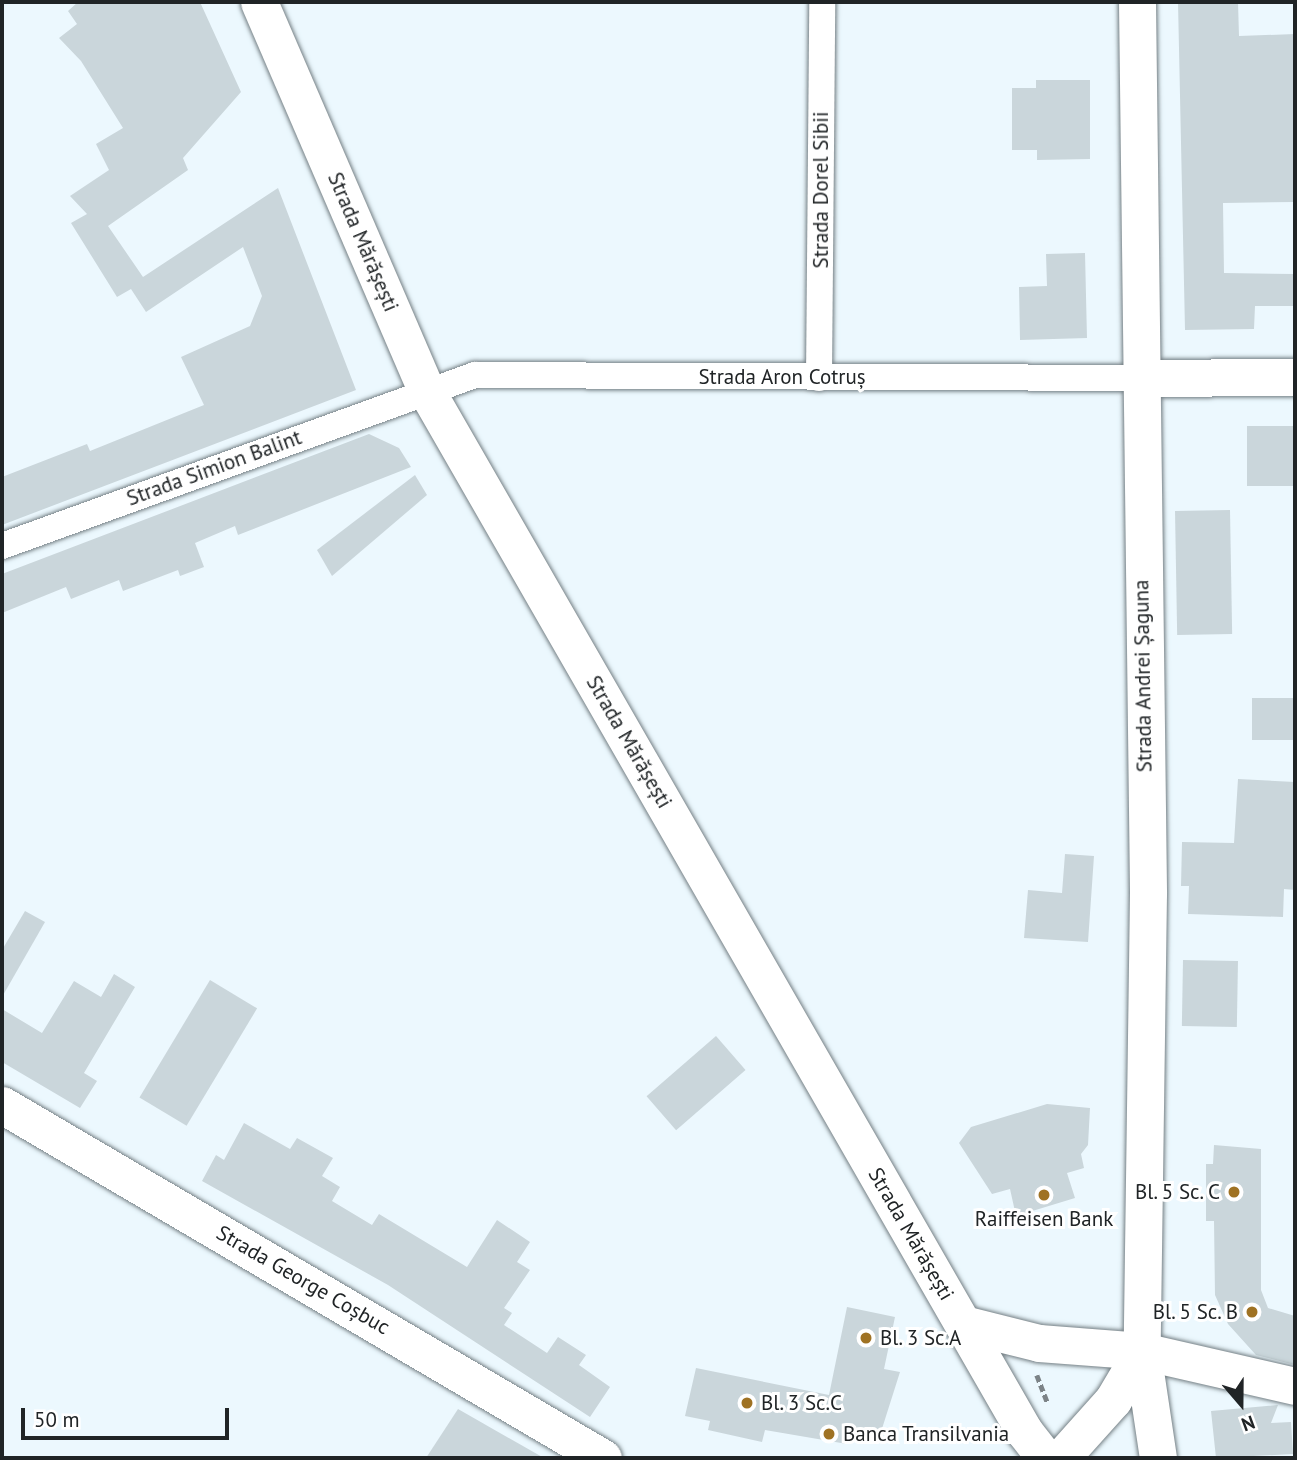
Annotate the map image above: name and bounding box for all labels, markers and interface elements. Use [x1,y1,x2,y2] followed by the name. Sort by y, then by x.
[808,111,834,269] street label: Strada Dorel Sibii
[322,169,404,315] street label: Strada Mărășești
[698,364,866,390] street label: Strada Aron Cotruș
[123,425,305,511] street label: Strada Simion Balint
[1129,579,1157,773] street label: Strada Andrei Șaguna
[581,671,677,813] street label: Strada Mărășești
[863,1163,959,1305] street label: Strada Mărășești
[1132,1179,1220,1205] place label: Bl. 5 Sc. C
[1226,1184,1242,1200] marker: Bl. 5 Sc. C
[1036,1187,1052,1203] marker: Raiffeisen Bank
[975,1206,1113,1232] place label: Raiffeisen Bank
[212,1220,394,1340] street label: Strada George Coșbuc
[1149,1299,1238,1325] place label: Bl. 5 Sc. B
[1244,1304,1260,1320] marker: Bl. 5 Sc. B
[880,1325,963,1351] place label: Bl. 3 Sc.A
[858,1330,874,1346] marker: Bl. 3 Sc.A
[1206,1369,1276,1439] north arrow
[761,1390,844,1416] place label: Bl. 3 Sc.C
[24,1394,233,1438] scale bar
[739,1395,755,1411] marker: Bl. 3 Sc.C
[34,1406,80,1433] text: 50 m
[1238,1410,1258,1437] text: N
[843,1421,1010,1447] place label: Banca Transilvania
[821,1426,837,1442] marker: Banca Transilvania

